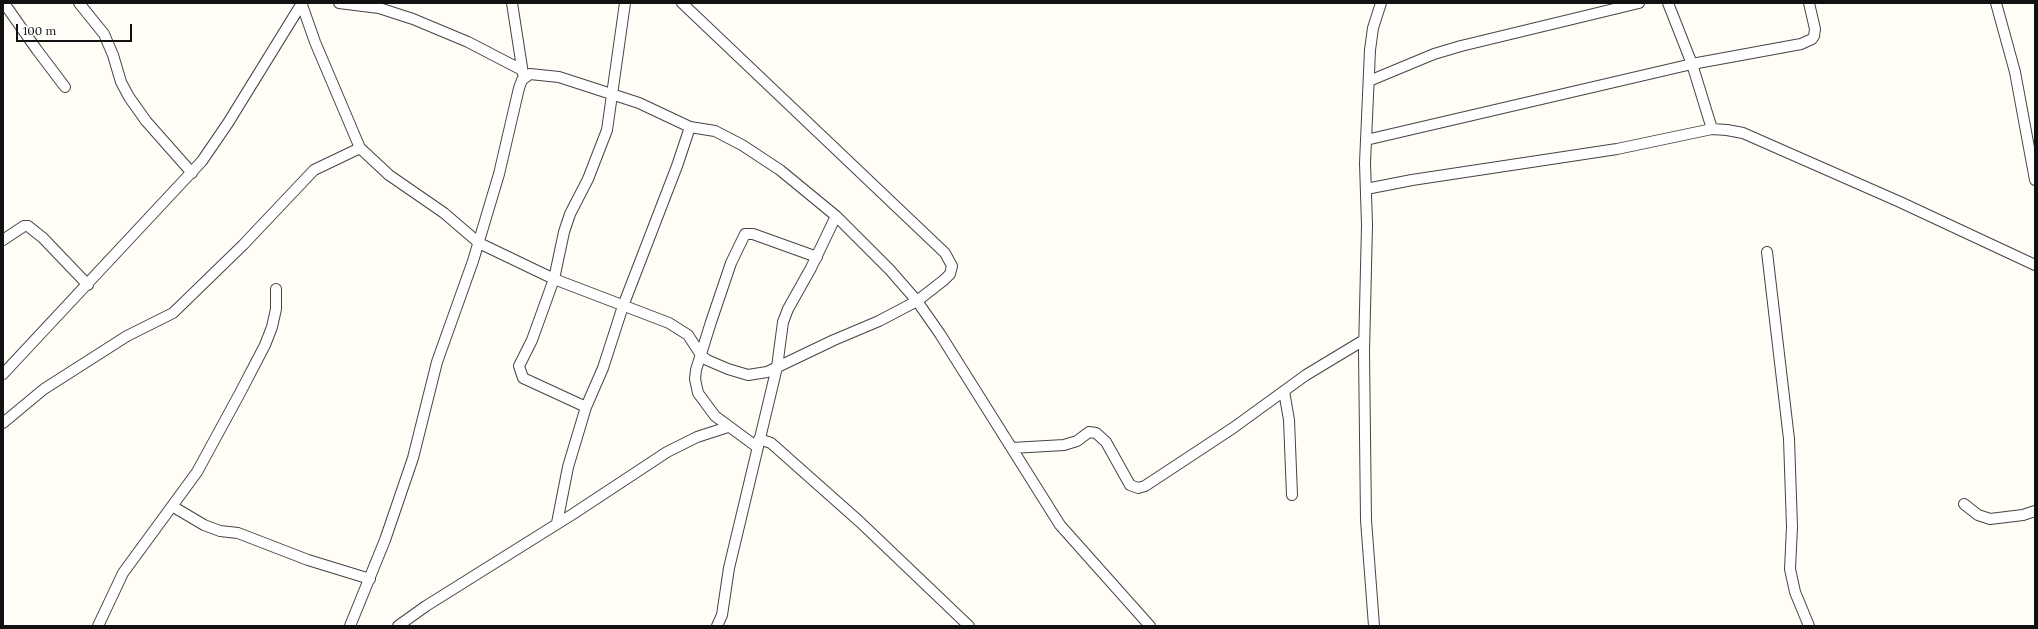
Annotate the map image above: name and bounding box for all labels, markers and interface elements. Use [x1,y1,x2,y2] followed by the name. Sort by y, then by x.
[18,16,134,42] scale bar
[23,23,56,38] text: 100 m

